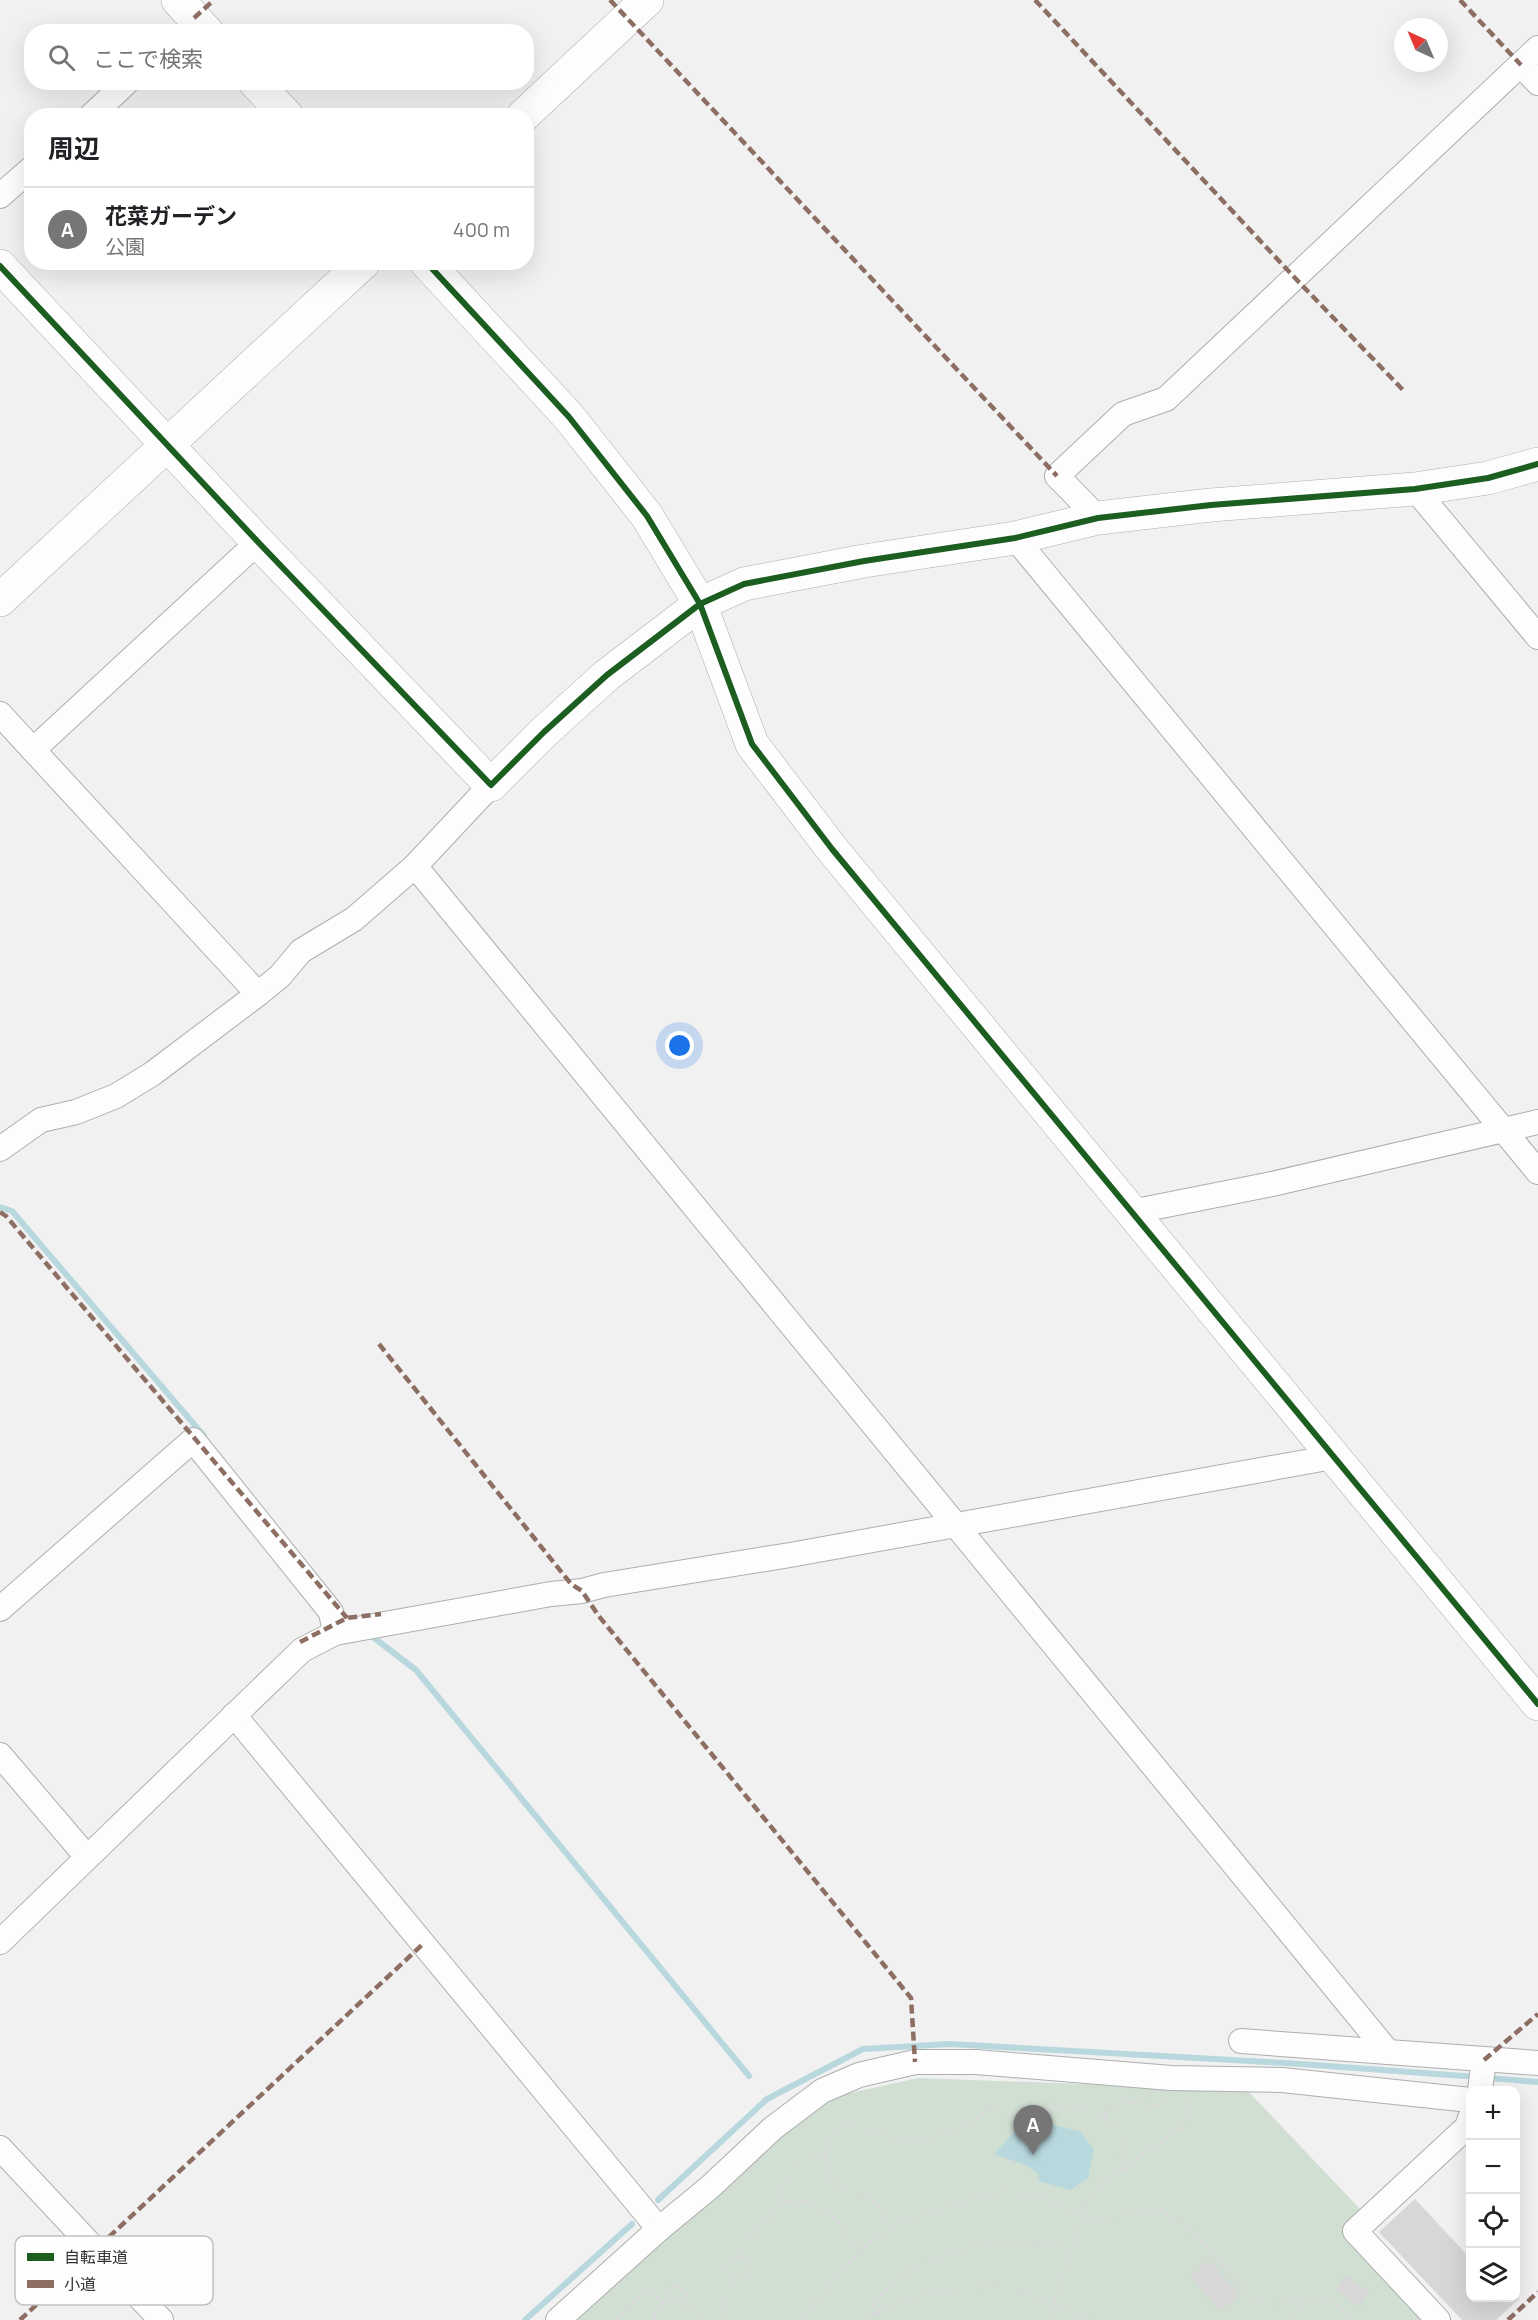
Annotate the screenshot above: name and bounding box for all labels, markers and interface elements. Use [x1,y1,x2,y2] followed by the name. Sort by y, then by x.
[1394,18,1448,72] north arrow
[24,24,534,90] search box
[45,41,78,74] icon: search
[93,44,203,74] text: ここで検索
[48,130,100,166] text: 周辺
[105,201,237,231] text: 花菜ガーデン
[61,216,74,243] text: A
[453,216,510,243] text: 400 m
[105,233,145,260] text: 公園
[665,1031,694,1060] your location
[1466,2086,1520,2302] map controls
[1466,2086,1520,2140] button: +
[1014,2106,1052,2155] pin: A
[1466,2140,1520,2194] button: −
[1466,2194,1520,2248] button: locate
[15,2236,213,2305] legend
[64,2246,128,2268] text: 自転車道
[1466,2248,1520,2302] button: layers
[64,2273,96,2295] text: 小道

